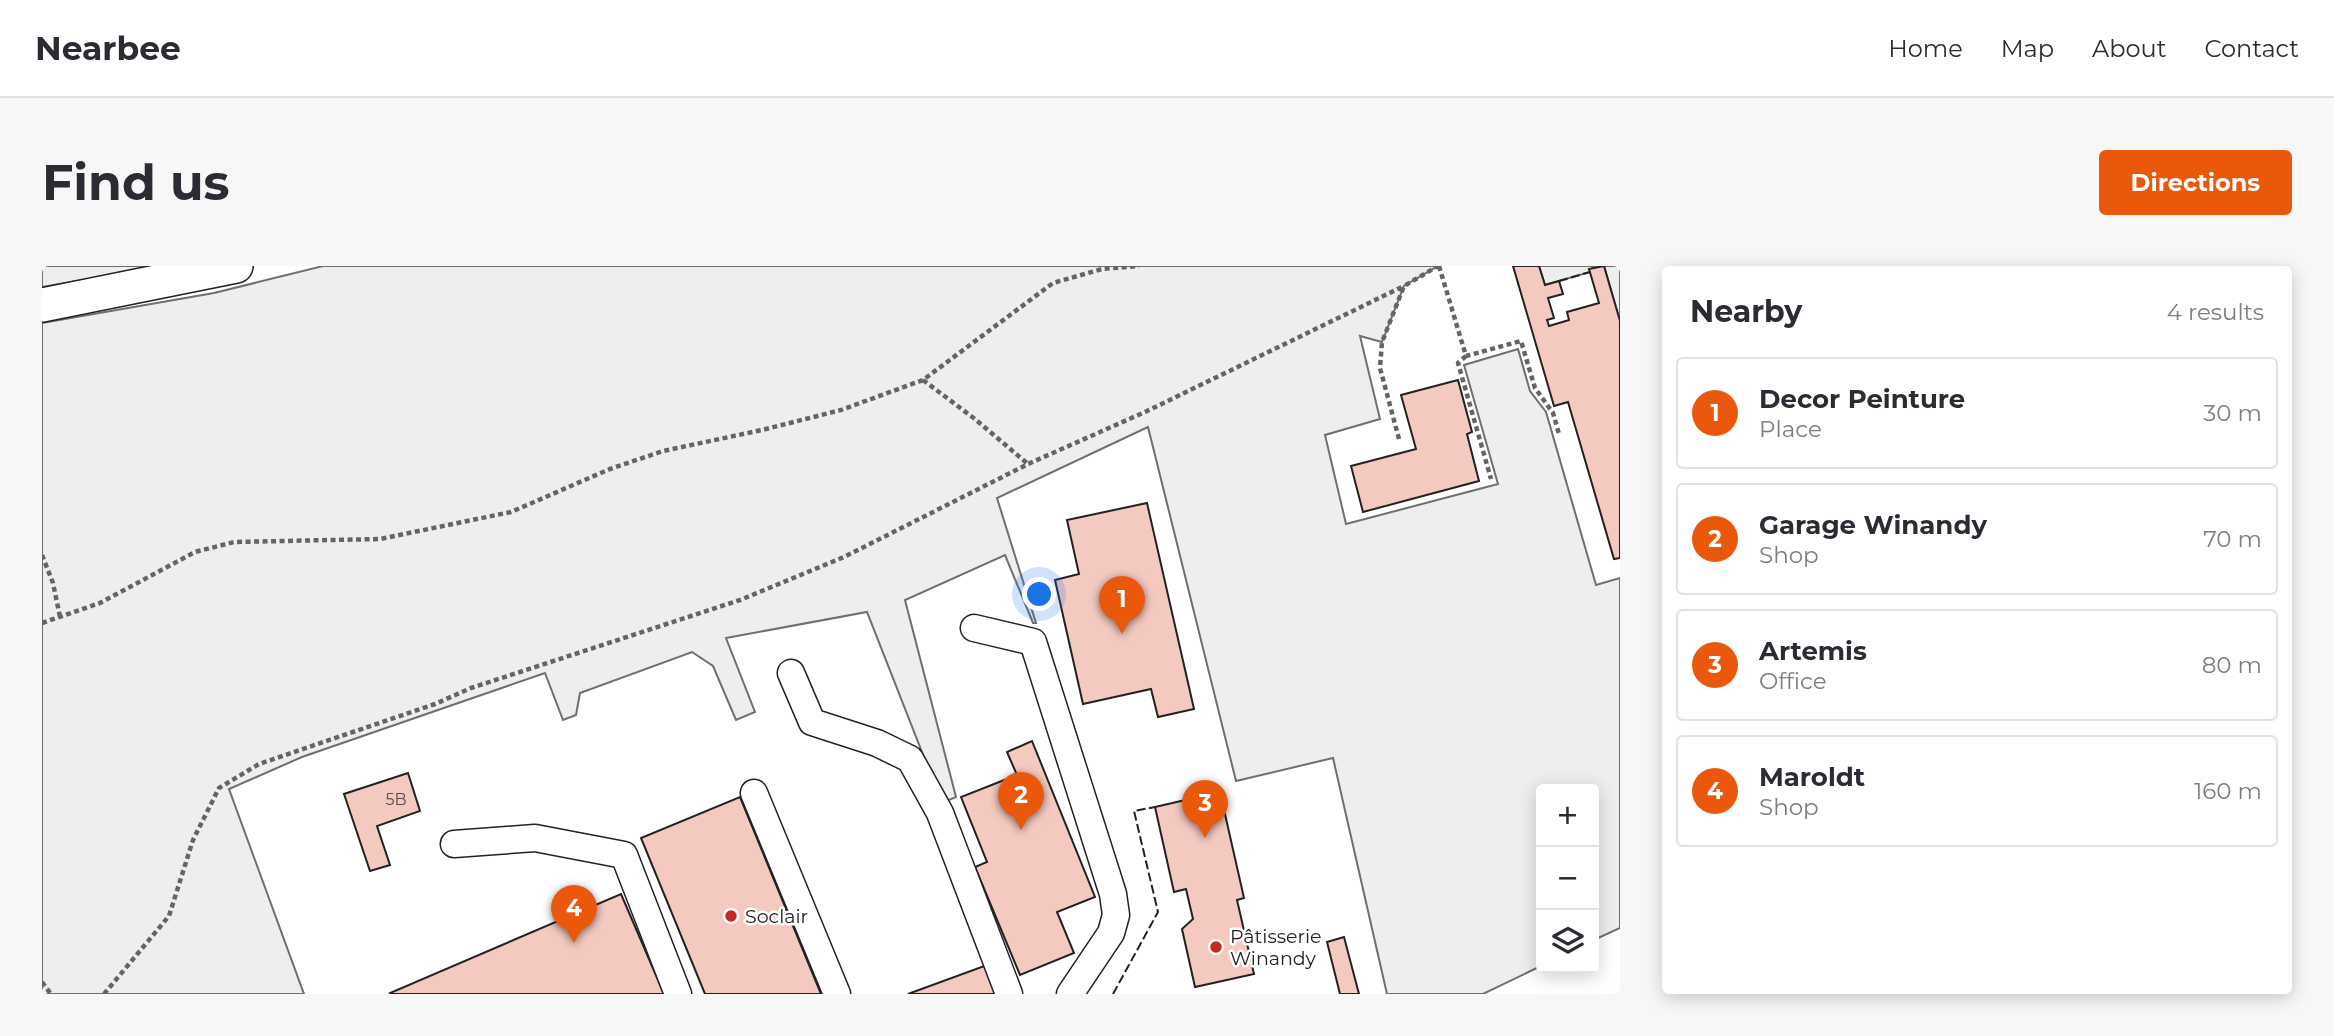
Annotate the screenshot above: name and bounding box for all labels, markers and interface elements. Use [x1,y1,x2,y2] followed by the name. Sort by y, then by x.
[35,28,181,68] text: Nearbee
[1888,34,1963,63] text: Home
[2001,34,2054,63] text: Map
[2092,34,2166,63] text: About
[2204,34,2299,63] text: Contact
[2099,150,2292,215] button: Directions
[42,153,230,212] text: Find us
[1690,293,1802,330] text: Nearby
[2167,298,2264,326] text: 4 results
[1759,383,1965,415] text: Decor Peinture
[1710,399,1720,427] text: 1
[2203,399,2262,427] text: 30 m
[1759,415,1822,443] text: Place
[1759,509,1987,541] text: Garage Winandy
[1708,525,1722,553] text: 2
[2203,525,2262,553] text: 70 m
[1759,541,1819,569] text: Shop
[1099,576,1145,634] pin: 1
[1022,577,1056,611] your location
[1759,635,1867,667] text: Artemis
[1708,651,1722,679] text: 3
[2202,651,2262,679] text: 80 m
[1759,667,1827,695] text: Office
[1759,761,1865,793] text: Maroldt
[998,772,1044,830] pin: 2
[1707,777,1723,805] text: 4
[2194,777,2262,805] text: 160 m
[1182,780,1228,838] pin: 3
[1536,784,1599,973] map controls
[1536,784,1599,847] button: +
[385,790,407,809] house number: 5B
[1759,793,1819,821] text: Shop
[1536,847,1599,910] button: −
[551,885,597,943] pin: 4
[745,905,808,928] place label: Soclair
[723,908,739,924] marker: Soclair
[1536,910,1599,973] button: layers
[1230,925,1321,970] place label: Pâtisserie Winandy
[1208,939,1224,955] marker: Pâtisserie Winandy

